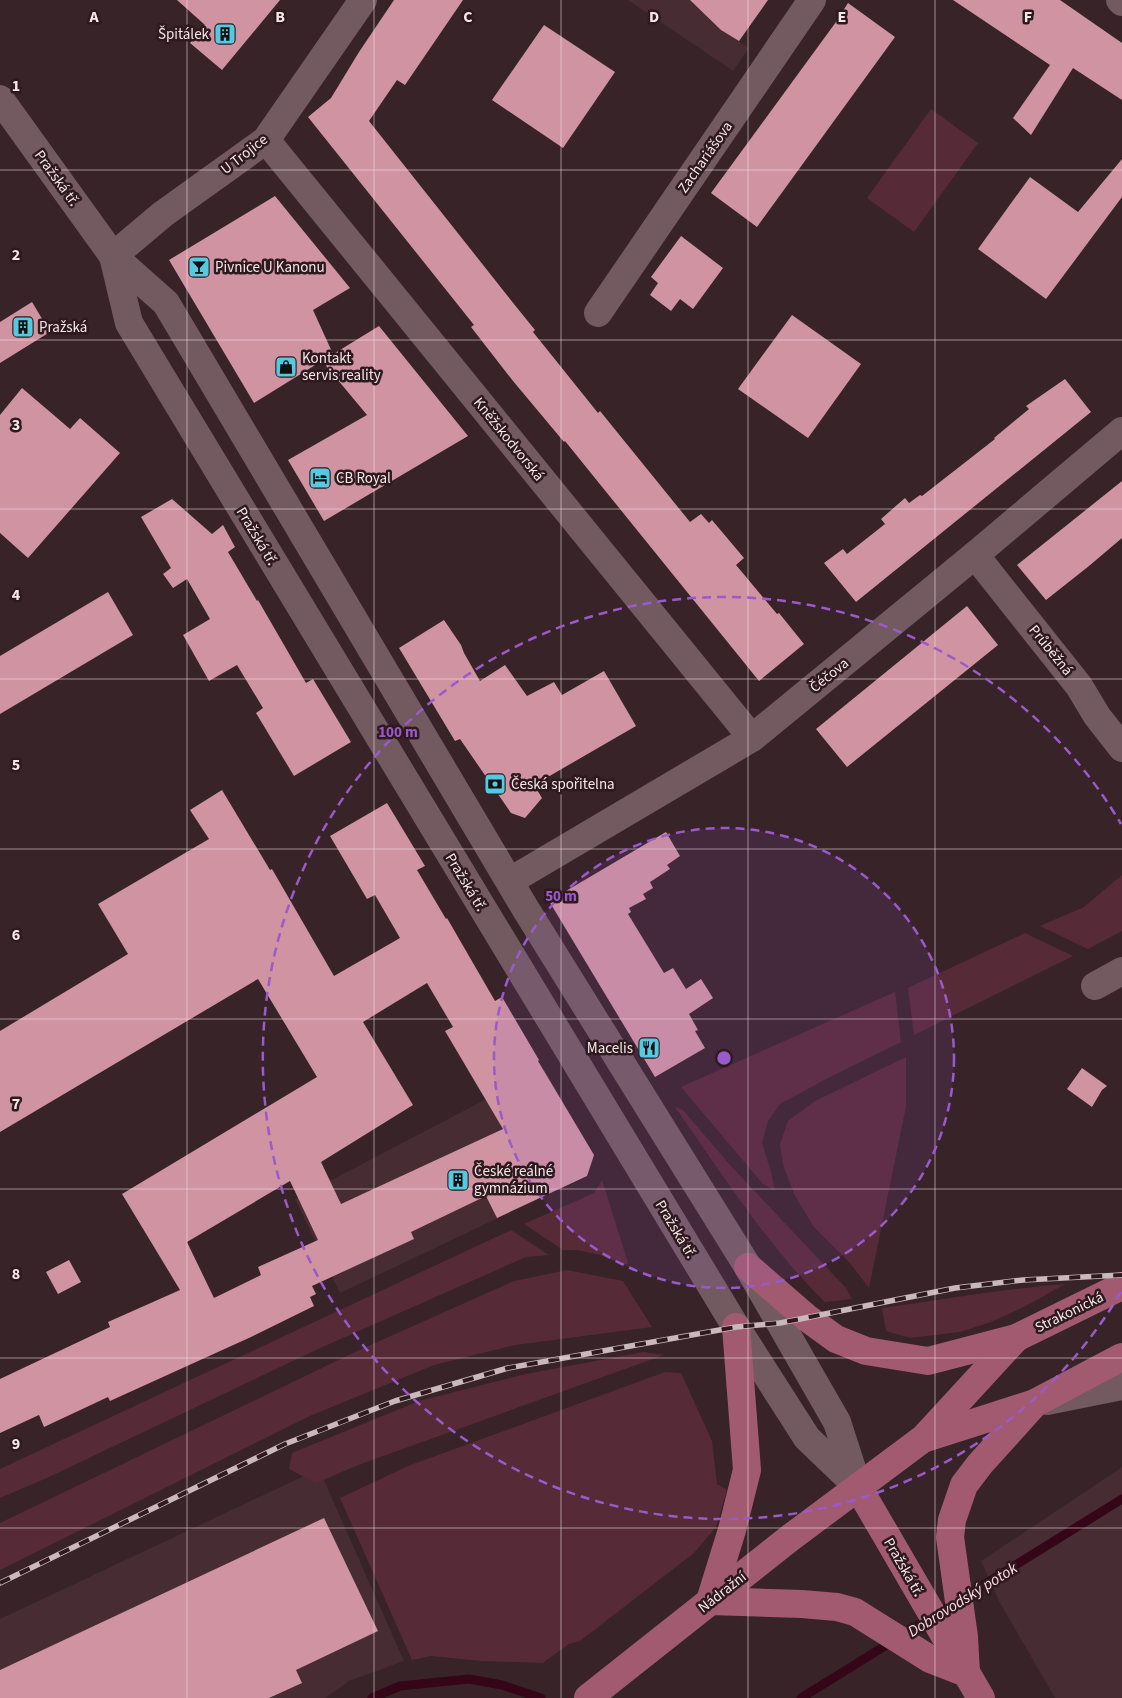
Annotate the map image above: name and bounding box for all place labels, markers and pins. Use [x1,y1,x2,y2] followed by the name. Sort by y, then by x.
[213,22,237,46] building icon: Špitálek
[158,24,210,45] place label: Špitálek
[187,255,211,279] bar icon: Pivnice U Kanonu
[215,257,325,278] place label: Pivnice U Kanonu
[11,315,35,339] building icon: Pražská
[39,317,87,338] place label: Pražská
[302,348,381,386] place label: Kontakt servis reality
[274,355,298,379] shop icon: Kontakt servis reality
[308,466,332,490] hotel icon: CB Royal
[336,468,391,489] place label: CB Royal
[483,772,507,796] bank icon: Česká spořitelna
[511,774,615,795] place label: Česká spořitelna
[637,1036,661,1060] restaurant icon: Macelis
[587,1038,633,1059] place label: Macelis
[715,1049,733,1067] centre of rings
[474,1161,553,1199] place label: České reálné gymnázium
[446,1168,470,1192] building icon: České reálné gymnázium

